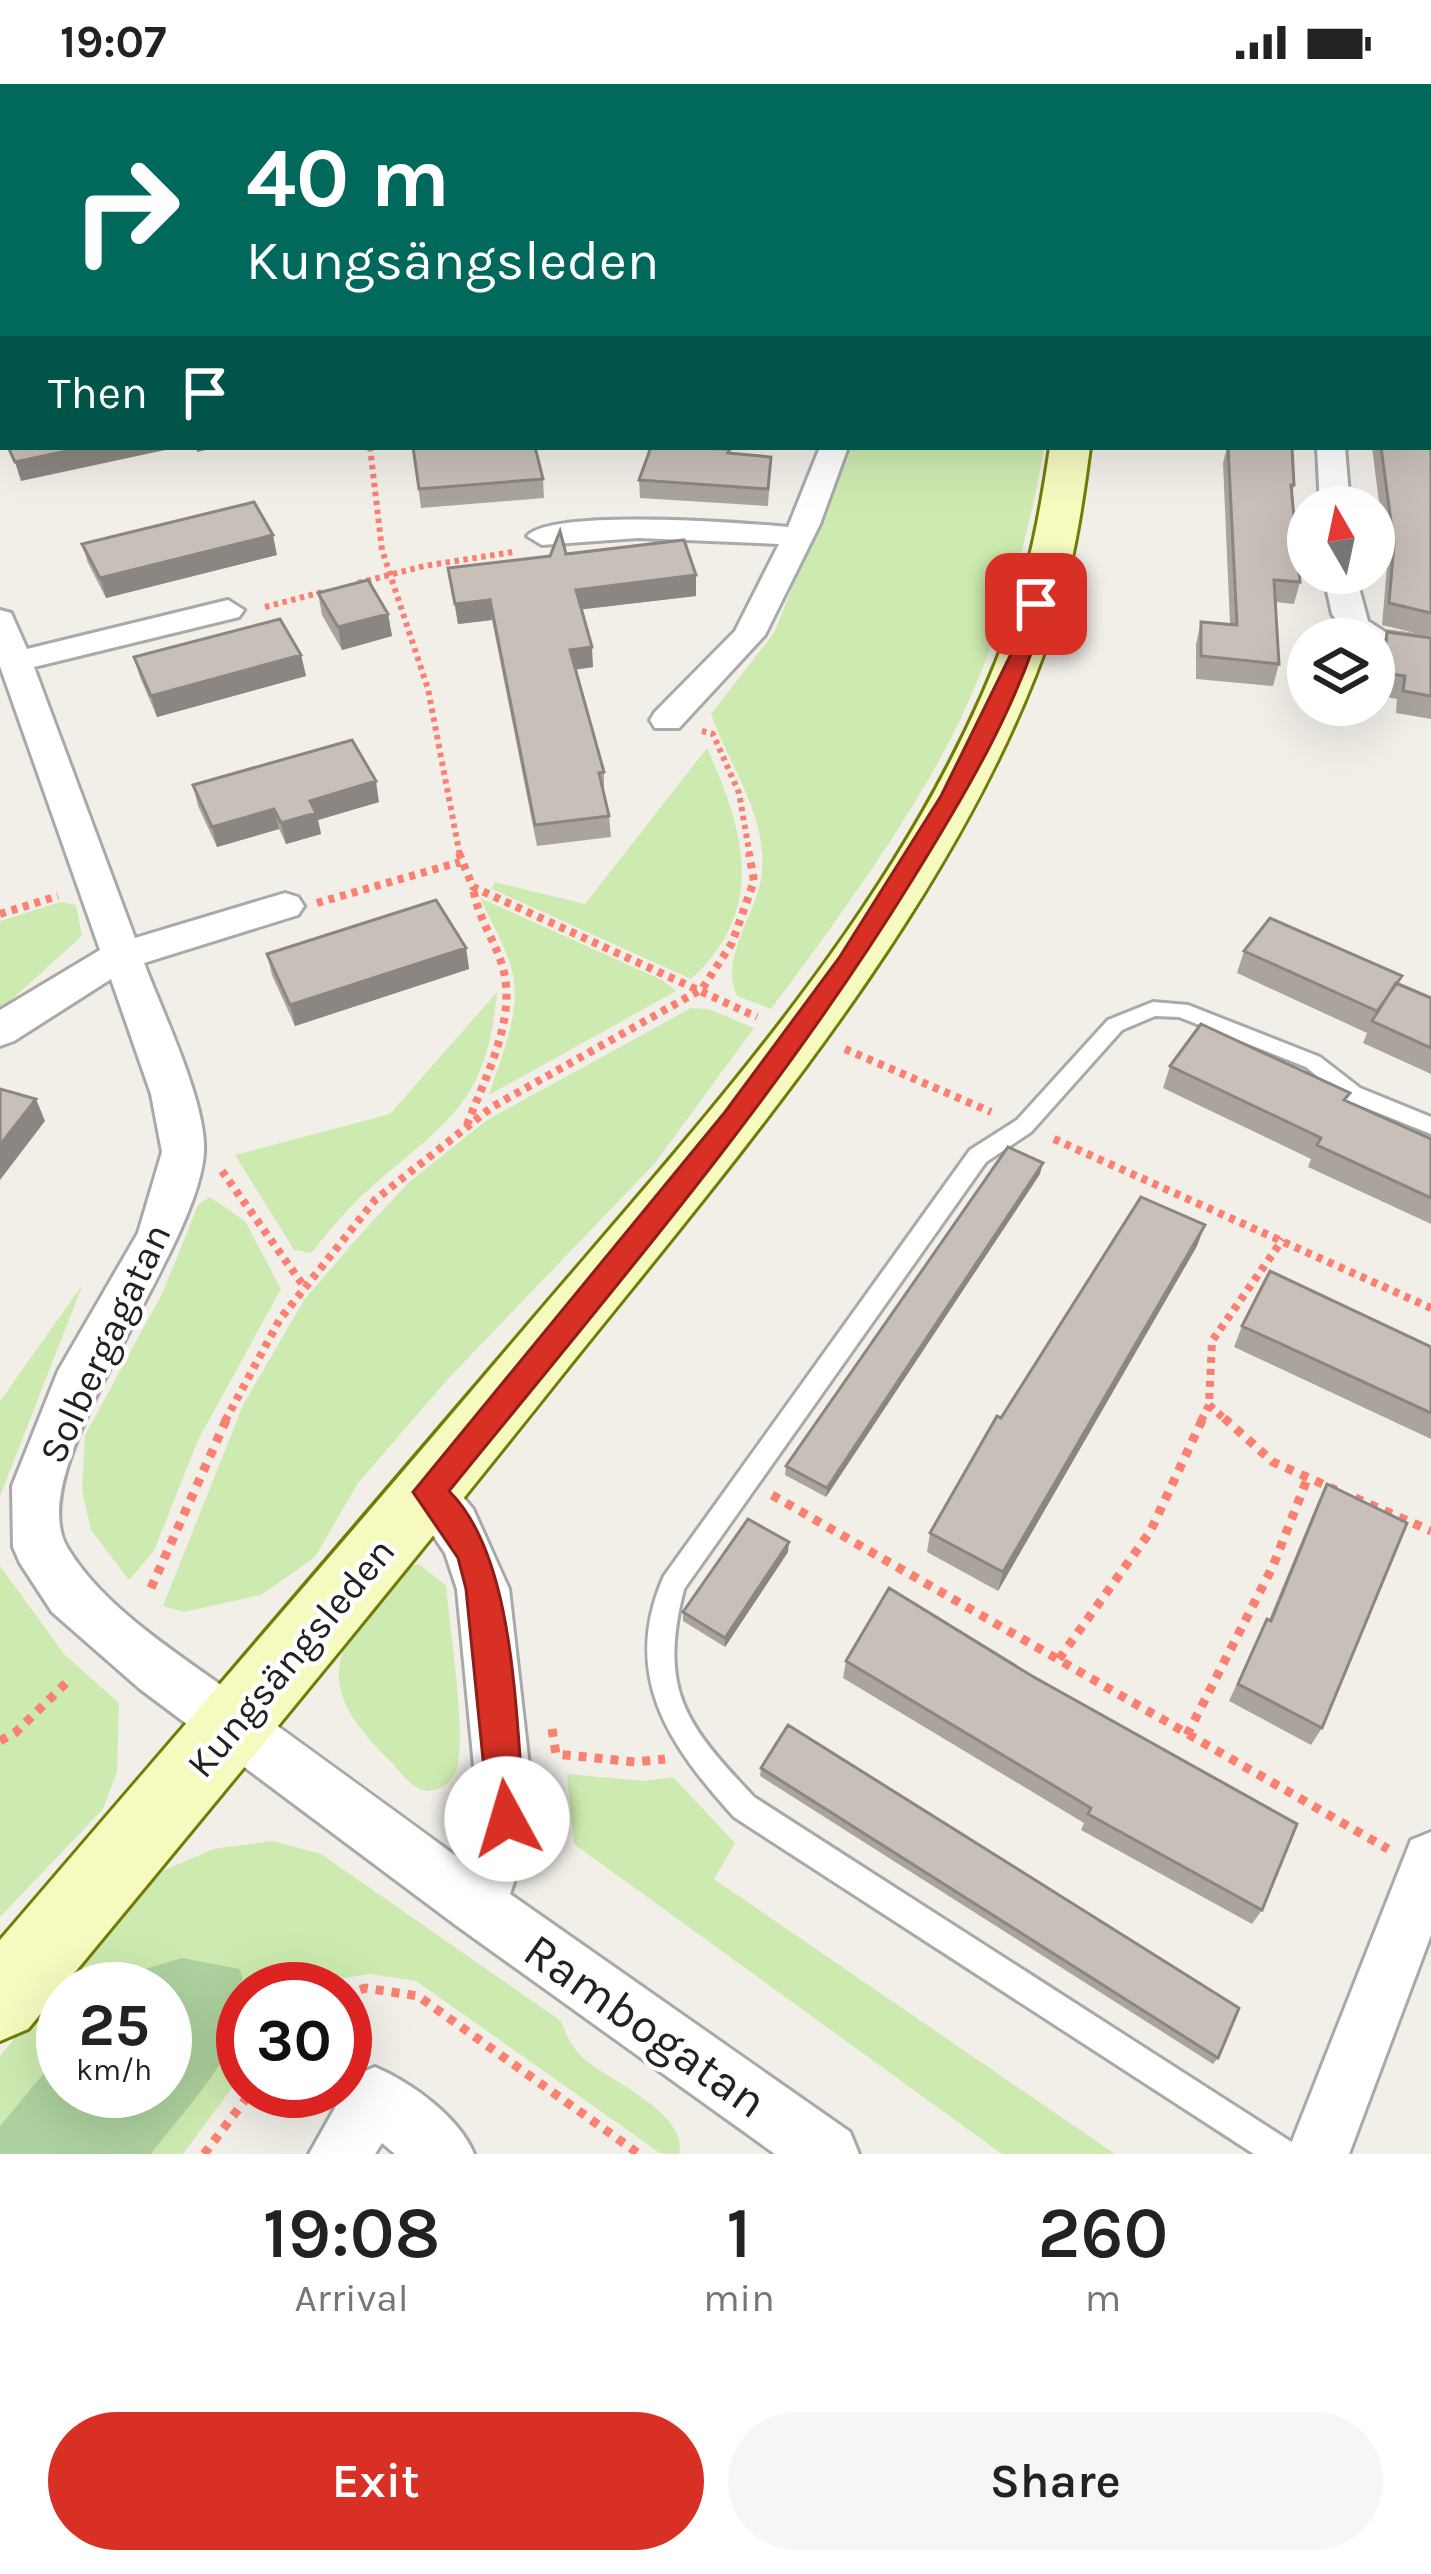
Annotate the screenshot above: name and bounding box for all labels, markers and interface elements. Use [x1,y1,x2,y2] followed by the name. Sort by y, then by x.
[60,16,166,68] text: 19:07
[246,129,450,227] text: 40 m
[48,132,204,288] icon: right
[246,229,659,293] text: Kungsängsleden
[172,360,238,426] icon: arrive
[48,367,148,419] text: Then
[1287,486,1395,594] north arrow
[1287,486,1395,726] map controls
[985,553,1087,655] pin
[1003,571,1069,637] icon: arrive
[1287,618,1395,726] button: layers
[29,1216,180,1471] street label: Solbergagatan
[177,1529,404,1787] street label: Kungsängsleden
[444,1756,570,1882] position arrow
[513,1922,777,2131] street label: Rambogatan
[216,1962,372,2118] speed limit sign: 30
[78,1990,150,2060] text: 25
[76,2052,152,2088] text: km/h
[263,2191,440,2275] text: 19:08
[726,2191,752,2275] text: 1
[1037,2191,1168,2275] text: 260
[294,2275,409,2321] text: Arrival
[703,2275,775,2321] text: min
[1085,2275,1121,2321] text: m
[48,2412,704,2550] button: Exit
[728,2412,1383,2550] button: Share

